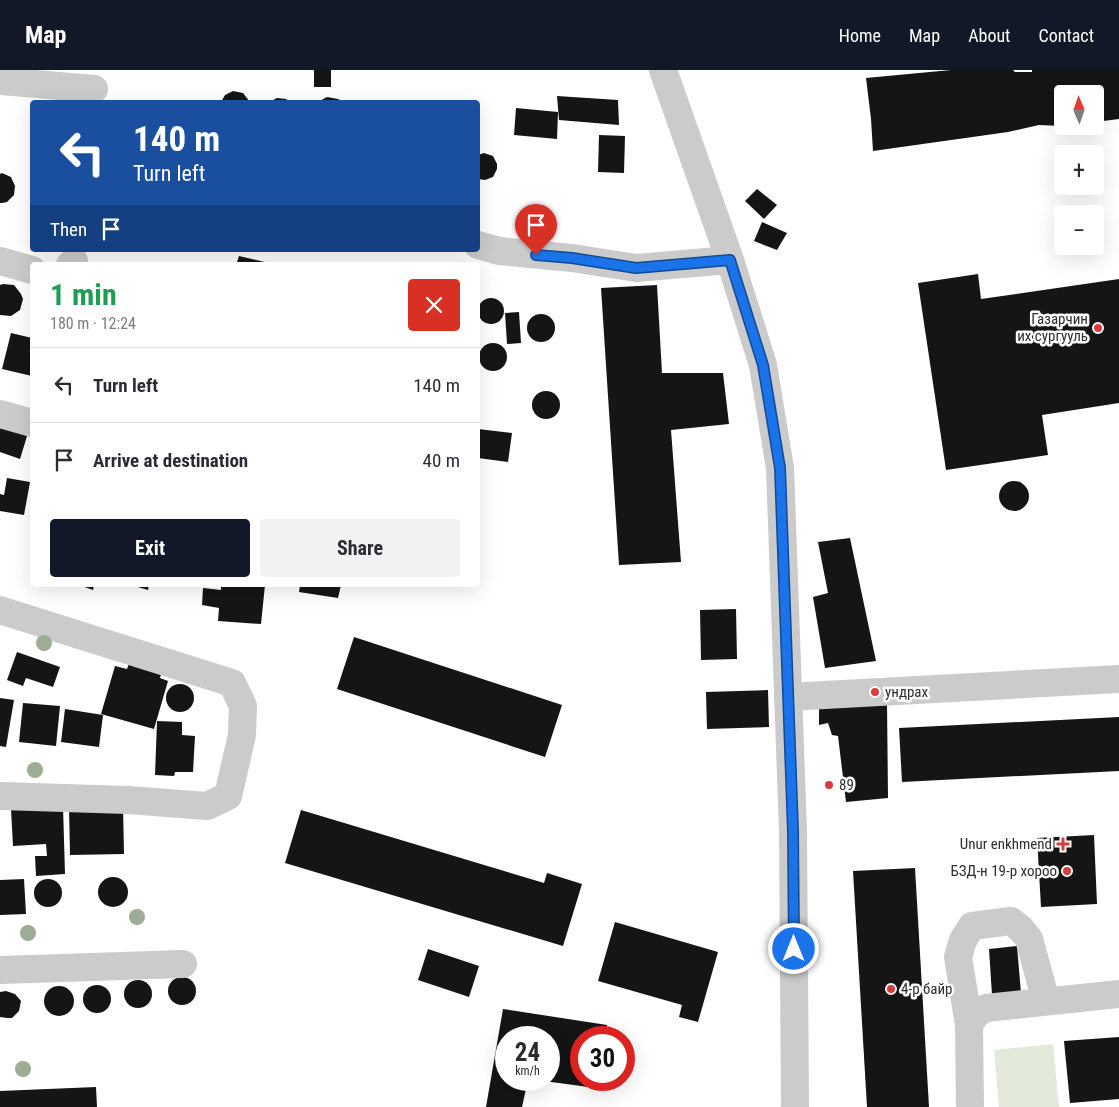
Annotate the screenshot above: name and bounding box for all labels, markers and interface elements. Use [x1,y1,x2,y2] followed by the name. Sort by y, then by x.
[25,21,66,49] text: Map
[839,25,881,46] text: Home
[909,25,940,46] text: Map
[968,25,1010,46] text: About
[1038,25,1094,46] text: Contact
[1054,85,1104,135] north arrow
[1054,85,1104,255] map controls
[133,119,220,160] text: 140 m
[50,120,115,185] icon: left
[1054,145,1104,195] button: +
[133,161,205,186] text: Turn left
[515,204,557,255] pin
[1054,205,1104,255] button: −
[522,211,550,239] icon: arrive
[97,215,125,243] icon: arrive
[50,218,87,241] text: Then
[50,277,117,312] text: 1 min
[408,279,460,331] button: close
[1017,310,1088,345] place label: Газарчин их сургууль
[50,314,136,333] text: 180 m · 12:24
[1092,322,1104,334] marker: Газарчин их сургууль
[50,371,78,399] icon: left
[93,374,158,397] text: Turn left
[413,374,460,397] text: 140 m
[50,446,78,474] icon: arrive
[93,449,248,472] text: Arrive at destination
[423,449,460,472] text: 40 m
[50,519,250,577] button: Exit
[260,519,460,577] button: Share
[885,683,929,701] place label: ундрах
[869,686,881,698] marker: ундрах
[839,776,854,794] place label: 89
[823,779,835,791] marker: 89
[960,835,1052,853] place label: Unur enkhmend
[1056,837,1070,851] marker: Unur enkhmend
[950,862,1057,880] place label: БЗД-н 19-р хороо
[1061,865,1073,877] marker: БЗД-н 19-р хороо
[767,922,819,974] position arrow
[901,980,952,998] place label: 4-р байр
[885,983,897,995] marker: 4-р байр
[570,1026,635,1091] speed limit sign: 30
[515,1038,540,1067] text: 24
[515,1064,540,1078] text: km/h

